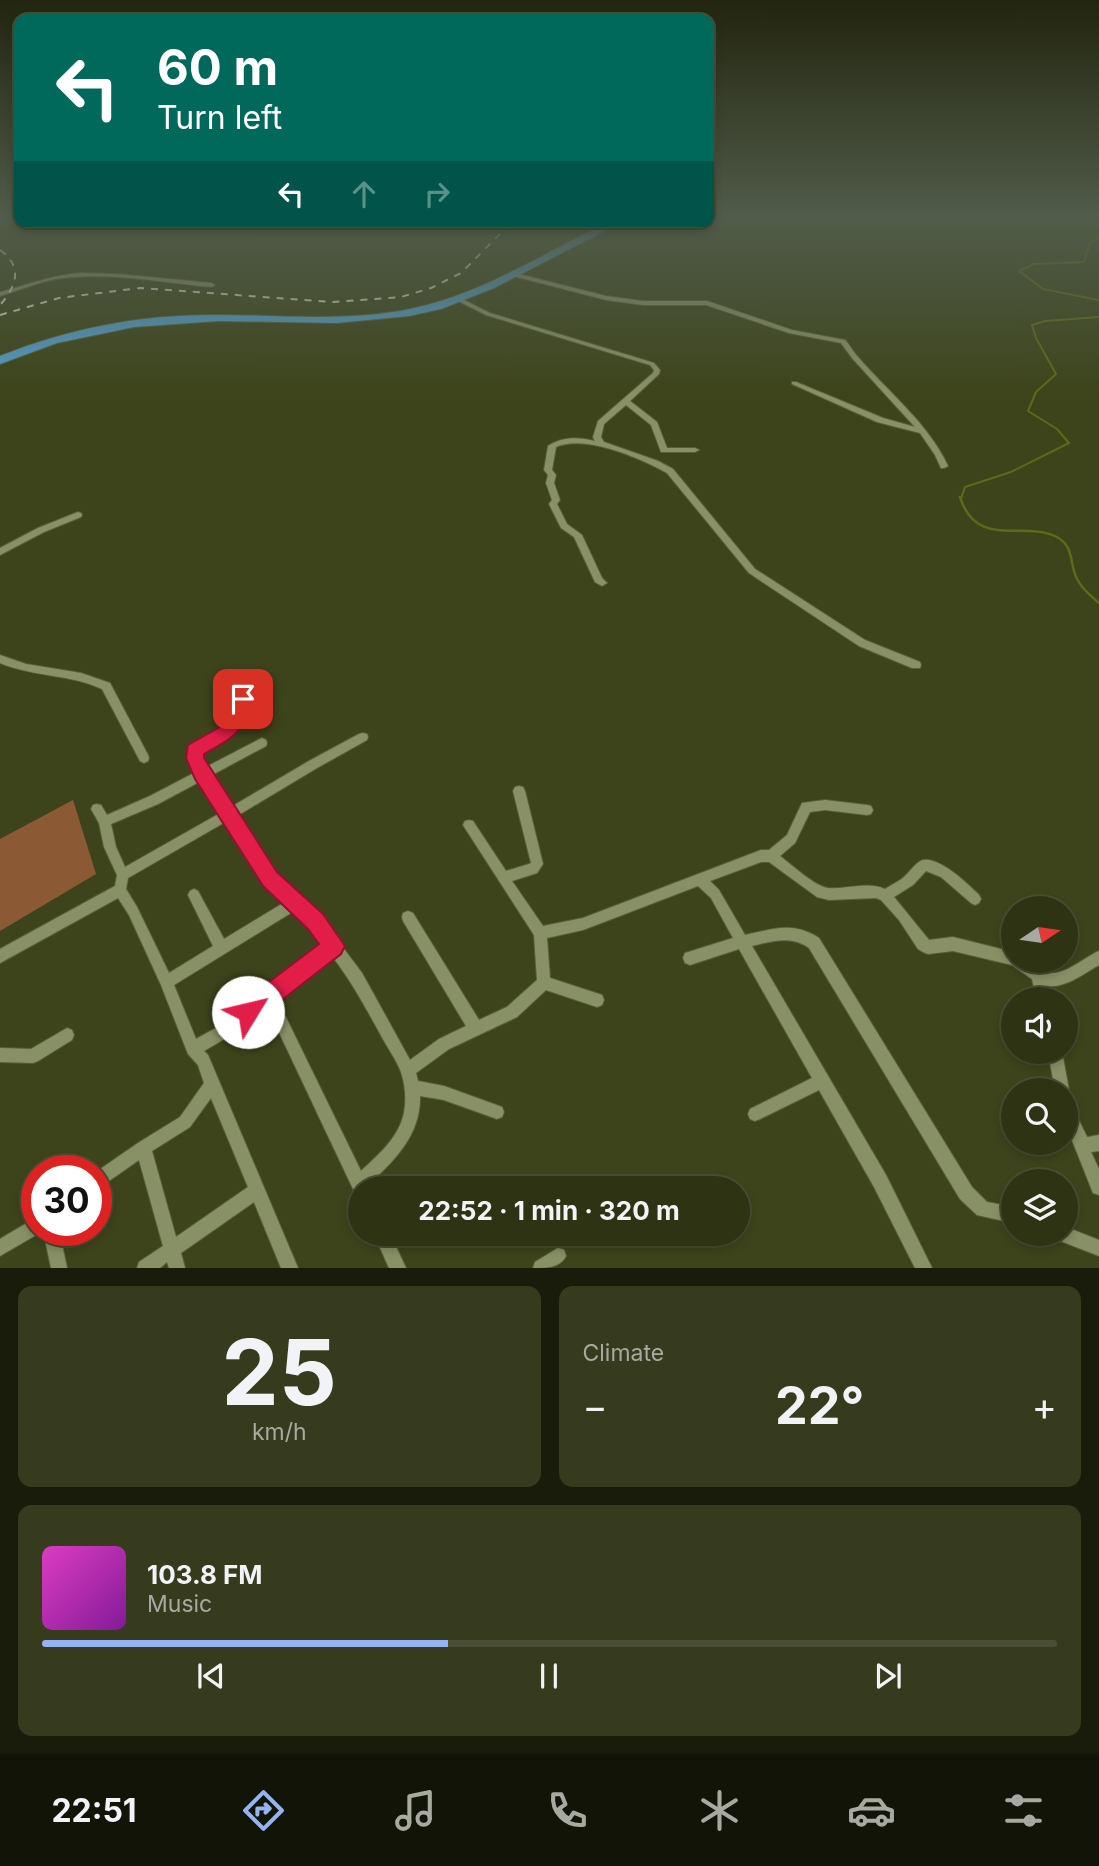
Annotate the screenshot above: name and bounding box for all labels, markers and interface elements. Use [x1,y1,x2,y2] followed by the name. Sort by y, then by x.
[157,38,278,97] text: 60 m
[42,42,133,133] icon: left
[157,98,282,137] text: Turn left
[272,175,310,213] icon: left
[345,175,383,213] icon: ahead
[418,175,456,213] icon: right
[213,669,273,729] pin
[224,680,262,718] icon: arrive
[1001,896,1078,973] north arrow
[1001,896,1078,1246] map controls
[211,975,285,1049] position arrow
[1001,987,1078,1064] button: sound
[1001,1078,1078,1155] button: search
[21,1155,112,1246] speed limit sign: 30
[1001,1169,1078,1246] button: layers
[418,1195,680,1226] text: 22:52 · 1 min · 320 m
[222,1317,337,1427] text: 25
[583,1339,664,1367] text: Climate
[775,1374,864,1437] text: 22°
[583,1383,608,1429] text: −
[1032,1383,1057,1429] text: +
[252,1418,307,1446] text: km/h
[147,1559,263,1590] text: 103.8 FM
[147,1590,212,1618] text: Music
[192,1657,230,1695] icon: previous
[530,1657,568,1695] icon: pause
[869,1657,907,1695] icon: next
[239,1786,288,1835] icon: directions
[391,1786,440,1835] icon: music
[543,1786,592,1835] icon: phone
[695,1786,744,1835] icon: climate
[847,1786,896,1835] icon: car
[999,1786,1048,1835] icon: filters
[51,1791,137,1830] text: 22:51

